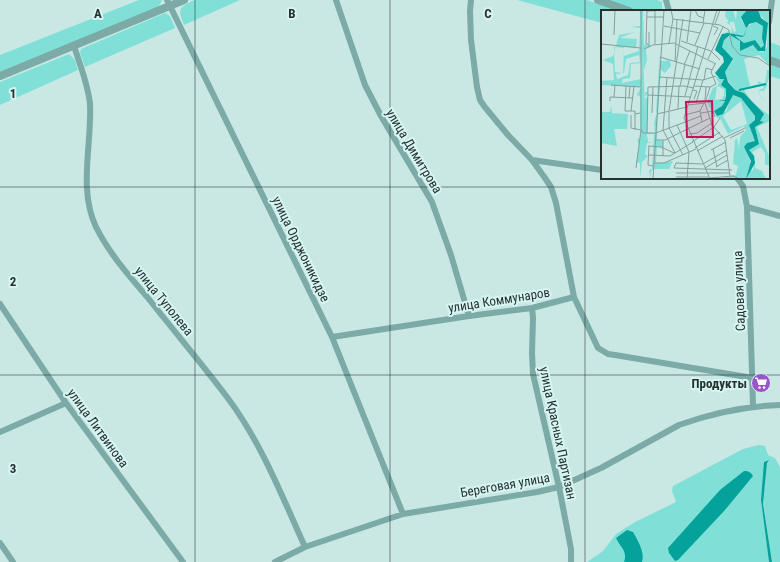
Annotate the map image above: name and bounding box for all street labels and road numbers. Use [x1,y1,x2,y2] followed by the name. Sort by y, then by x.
[383,106,445,196] street label: улица Димитрова
[269,194,333,304] street label: улица Орджоникидзе
[730,250,748,332] street label: Садовая улица
[132,263,196,339] street label: улица Туполева
[447,285,551,315] street label: улица Коммунаров
[537,365,579,501] street label: улица Красных Партизан
[64,386,132,470] street label: улица Литвинова
[459,470,551,500] street label: Береговая улица

